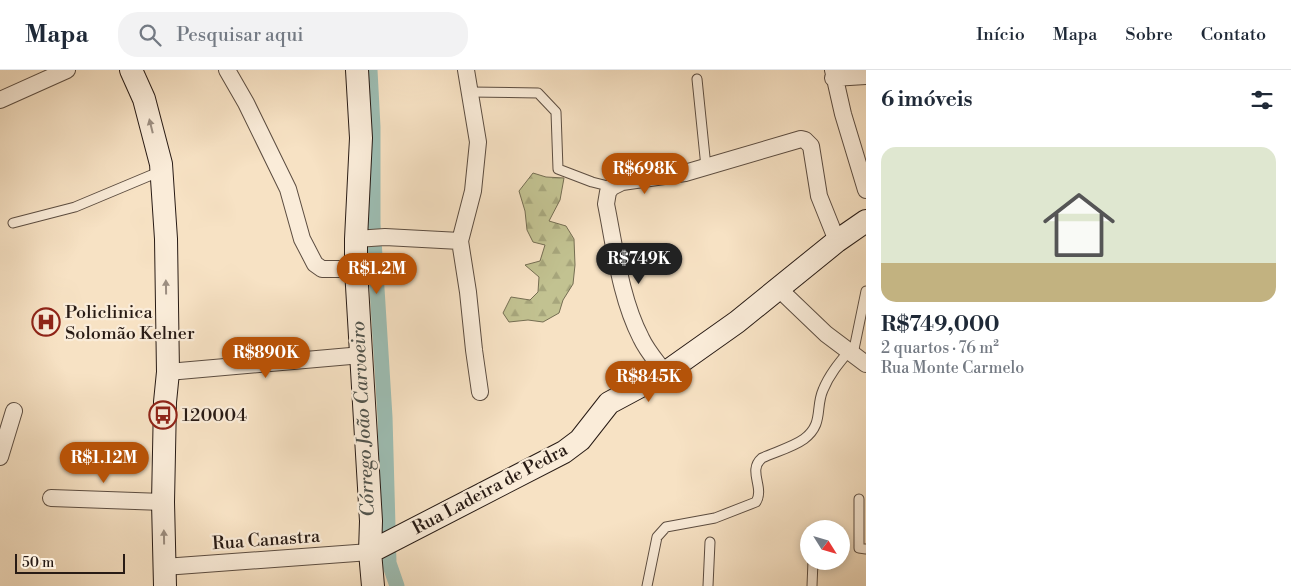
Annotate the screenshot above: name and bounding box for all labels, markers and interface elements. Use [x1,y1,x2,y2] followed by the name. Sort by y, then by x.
[118,12,468,57] search box
[25,20,88,50] text: Mapa
[136,21,164,49] icon: search
[176,23,304,47] text: Pesquisar aqui
[976,23,1025,46] text: Início
[1053,23,1097,46] text: Mapa
[1125,23,1173,46] text: Sobre
[1201,23,1266,46] text: Contato
[1248,86,1276,114] icon: filters
[881,87,972,113] text: 6 imóveis
[147,119,155,134] one-way arrow
[604,152,686,195] pin: R$698K
[613,159,677,179] text: R$698K
[1034,180,1124,270] icon: home
[598,242,680,285] pin: R$749K
[607,249,671,269] text: R$749K
[336,252,418,295] pin: R$1.2M
[348,259,406,279] text: R$1.2M
[162,279,170,295] one-way arrow
[65,301,195,345] place label: Policlinica Solomão Kelner
[31,307,61,337] hospital icon: Policlinica Solomão Kelner
[881,312,1000,338] text: R$749,000
[346,320,380,518] water label: Córrego João Carvoeiro
[225,336,307,379] pin: R$890K
[881,338,999,358] text: 2 quartos · 76 m²
[233,343,299,363] text: R$890K
[881,358,1024,378] text: Rua Monte Carmelo
[608,360,690,403] pin: R$845K
[616,367,682,387] text: R$845K
[148,400,178,430] bus stop icon: 120004
[182,404,247,427] place label: 120004
[408,438,572,540] street label: Rua Ladeira de Pedra
[58,442,150,484] pin: R$1.12M
[71,448,137,468] text: R$1.12M
[800,520,850,570] north arrow
[800,520,850,570] map controls
[211,525,322,555] street label: Rua Canastra
[160,529,168,545] one-way arrow
[15,551,125,574] scale bar
[22,554,54,572] text: 50 m

